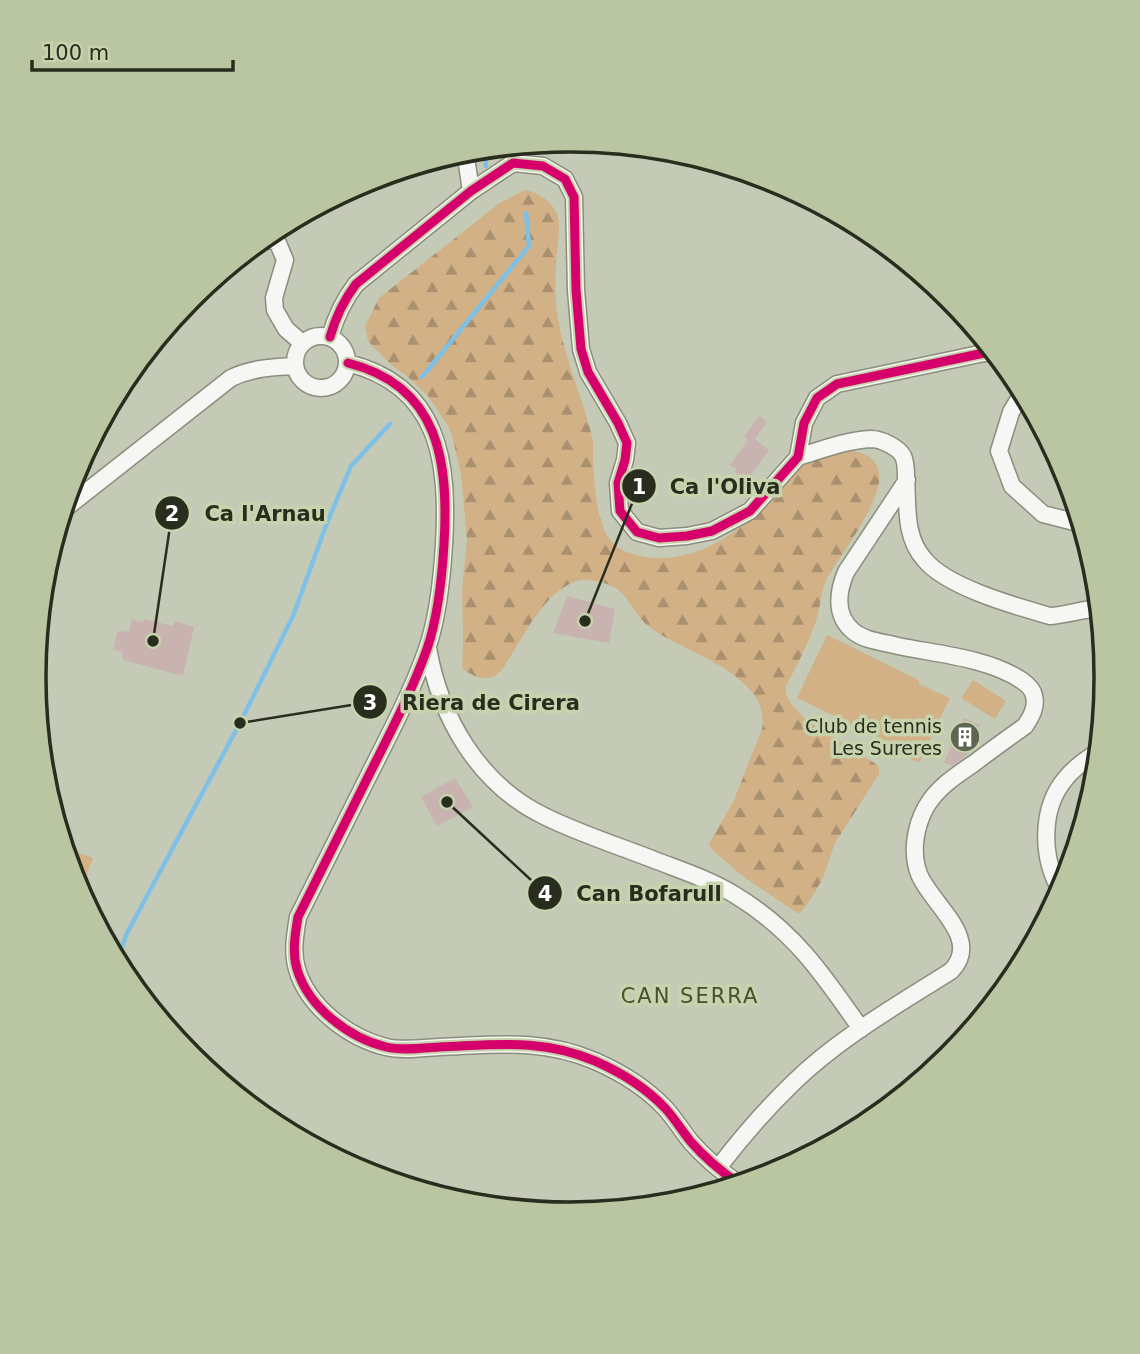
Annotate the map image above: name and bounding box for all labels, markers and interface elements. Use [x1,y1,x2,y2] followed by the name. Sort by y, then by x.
[32,28,233,72] scale bar
[42,41,109,65] text: 100 m
[621,465,795,507] callout: Ca l'Oliva
[632,475,646,499] text: 1
[670,475,780,499] text: Ca l'Oliva
[155,492,339,534] callout: Ca l'Arnau
[165,502,179,526] text: 2
[204,502,326,526] text: Ca l'Arnau
[353,681,594,723] callout: Riera de Cirera
[363,691,377,715] text: 3
[402,691,580,715] text: Riera de Cirera
[805,715,942,759] place label: Club de tennis Les Sureres
[948,720,982,754] building icon: Club de tennis Les Sureres
[527,872,736,914] callout: Can Bofarull
[538,882,552,906] text: 4
[576,882,722,906] text: Can Bofarull
[621,984,759,1008] district label: CAN SERRA

